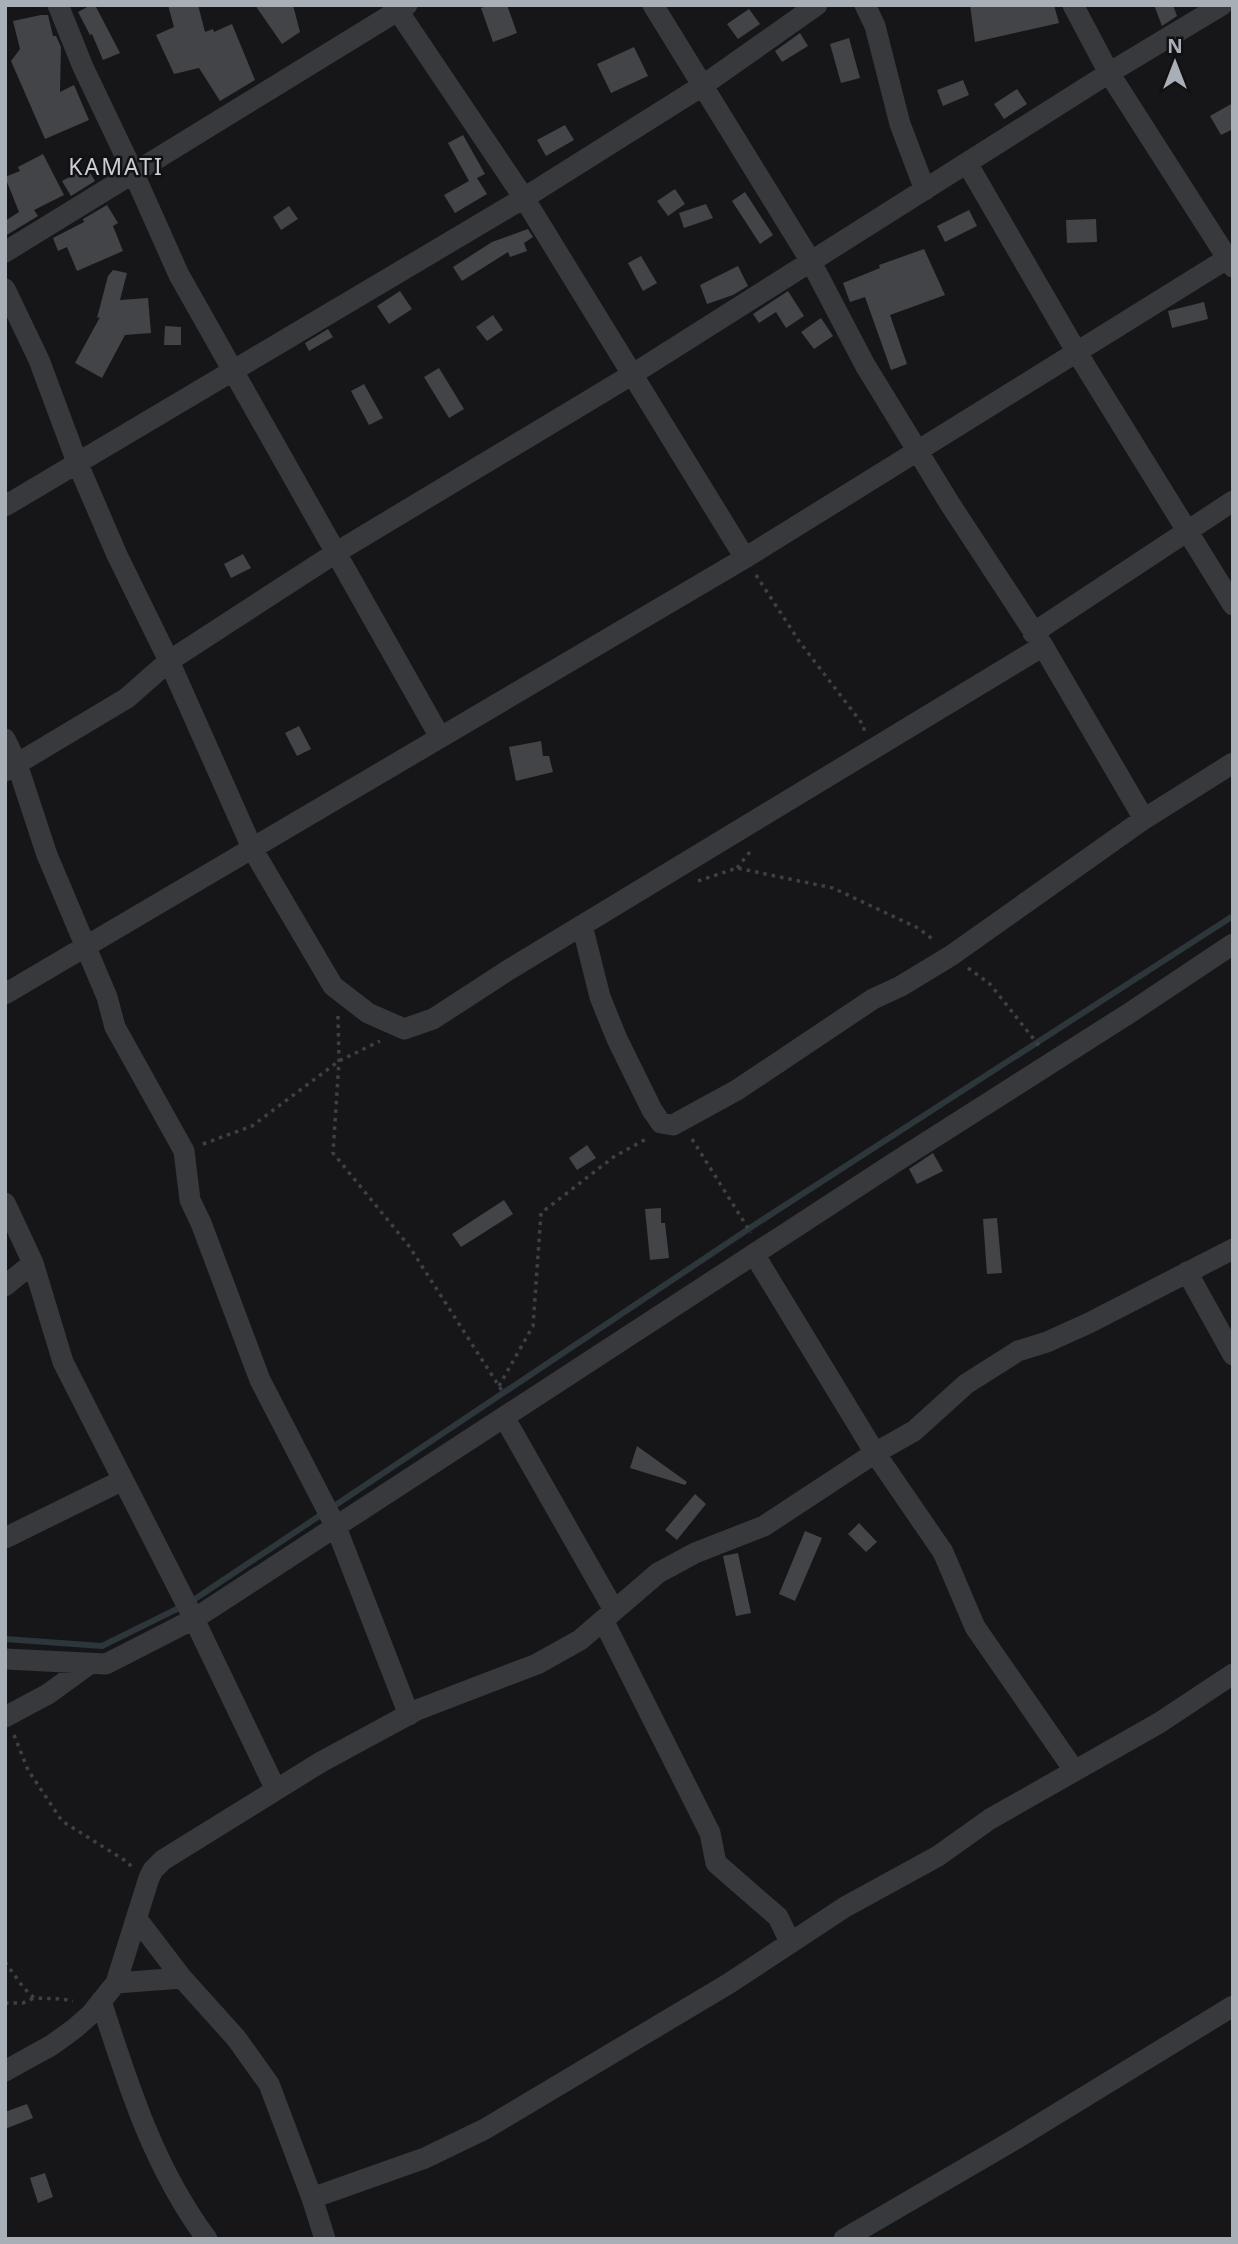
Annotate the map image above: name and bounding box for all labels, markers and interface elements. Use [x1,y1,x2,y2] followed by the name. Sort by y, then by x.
[1140,28,1210,98] north arrow
[1167,33,1183,59] text: N
[68,150,164,182] district label: KAMATI

